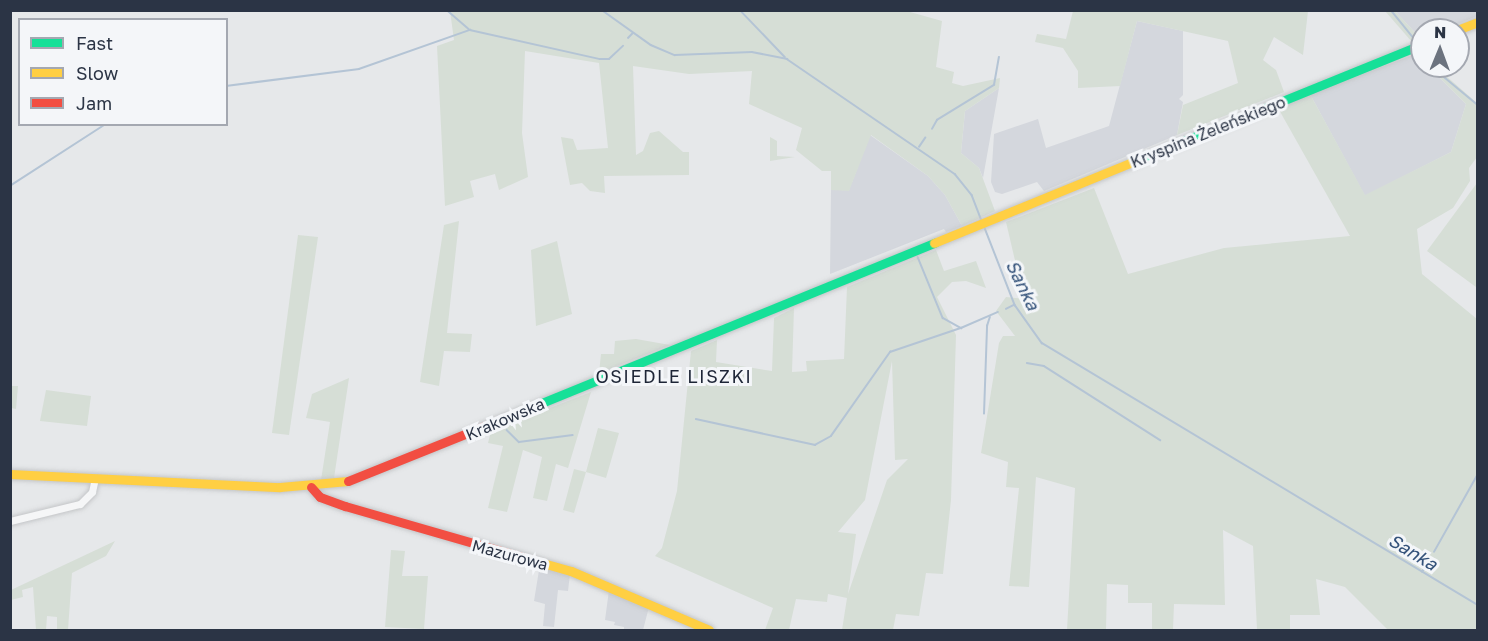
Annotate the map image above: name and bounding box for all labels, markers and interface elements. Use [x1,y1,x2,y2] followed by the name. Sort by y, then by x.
[18,18,228,126] legend
[1410,18,1470,78] north arrow
[1434,22,1447,42] text: N
[76,32,113,54] text: Fast
[76,62,118,84] text: Slow
[76,92,112,114] text: Jam
[1128,92,1288,172] street label: Kryspina Żeleńskiego
[1002,256,1044,314] water label: Sanka
[596,365,752,387] district label: OSIEDLE LISZKI
[463,394,547,444] street label: Krakowska
[1385,529,1441,575] water label: Sanka
[470,536,550,574] street label: Mazurowa

